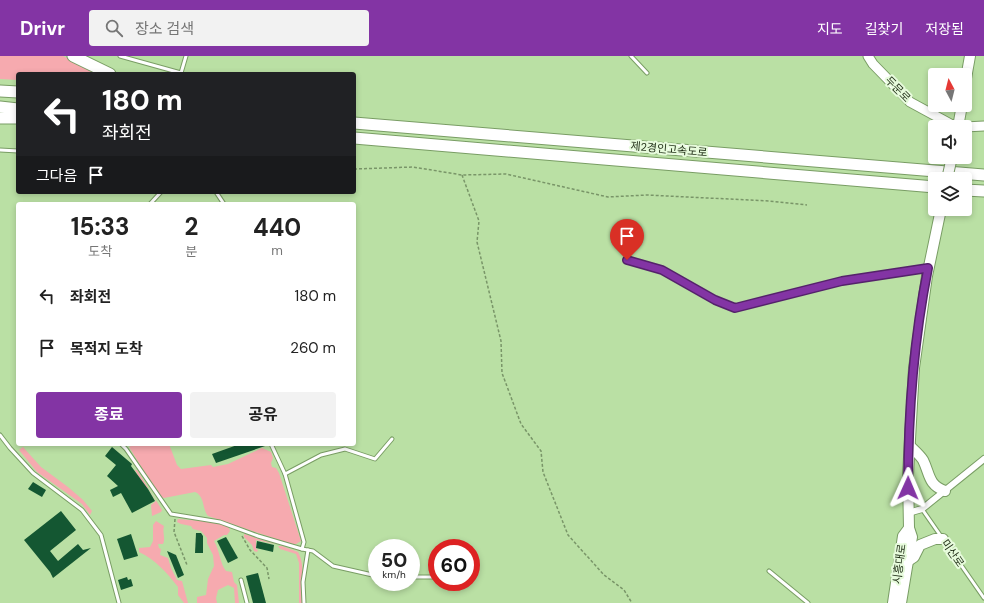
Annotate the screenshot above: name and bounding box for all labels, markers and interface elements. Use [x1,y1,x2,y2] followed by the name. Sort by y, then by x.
[89,10,369,46] search box
[20,16,65,41] text: Drivr
[103,17,125,39] icon: search
[135,19,194,39] text: 장소 검색
[817,20,843,38] text: 지도
[865,20,903,38] text: 길찾기
[925,20,964,38] text: 저장됨
[928,68,972,112] north arrow
[928,68,972,216] map controls
[882,73,914,105] street label: 두문로
[102,82,183,119] text: 180 m
[36,88,88,140] icon: left
[928,120,972,164] button: sound
[102,121,152,145] text: 좌회전
[630,139,708,159] street label: 제2경인고속도로
[85,164,107,186] icon: arrive
[36,166,77,186] text: 그다음
[928,172,972,216] button: layers
[71,211,130,242] text: 15:33
[184,211,198,242] text: 2
[253,212,301,243] text: 440
[610,219,644,260] pin
[616,225,638,247] icon: arrive
[271,242,283,259] text: m
[88,243,112,260] text: 도착
[185,243,197,260] text: 분
[36,285,58,307] icon: left
[295,286,336,306] text: 180 m
[70,287,111,307] text: 좌회전
[36,337,58,359] icon: arrive
[290,338,336,358] text: 260 m
[70,339,143,359] text: 목적지 도착
[36,392,182,438] button: 종료
[190,392,336,438] button: 공유
[887,467,929,509] position arrow
[939,537,967,569] street label: 미산로
[428,539,480,591] speed limit sign: 60
[889,543,909,585] street label: 시흥대로
[381,547,407,573] text: 50
[382,568,406,581] text: km/h

